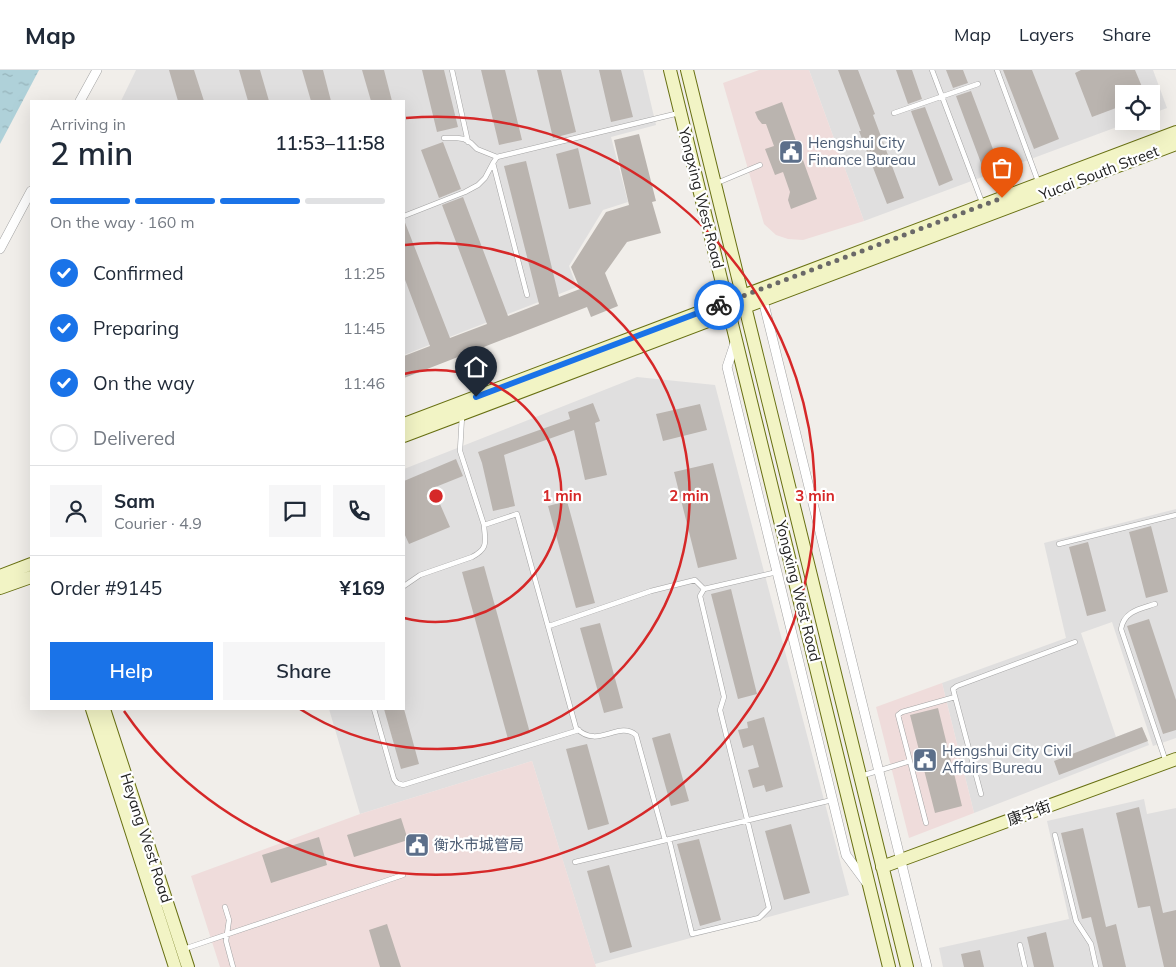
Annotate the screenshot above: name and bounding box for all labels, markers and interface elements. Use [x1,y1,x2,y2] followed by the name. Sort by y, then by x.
[25,20,76,50] text: Map
[954,23,991,46] text: Map
[1019,23,1074,46] text: Layers
[1102,23,1151,46] text: Share
[1115,85,1160,130] map controls
[1115,85,1160,130] button: locate
[50,114,126,134] text: Arriving in
[674,124,728,270] street label: Yongxing West Road
[275,131,385,155] text: 11:53–11:58
[50,133,133,173] text: 2 min
[808,133,916,169] place label: Hengshui City Finance Bureau
[778,139,804,165] public building icon: Hengshui City Finance Bureau
[1035,141,1161,204] street label: Yucai South Street
[981,147,1023,198] pin
[988,154,1016,182] icon: bag
[50,212,195,232] text: On the way · 160 m
[50,259,78,287] icon: check
[93,261,184,285] text: Confirmed
[343,263,385,283] text: 11:25
[694,280,744,330] courier
[705,291,733,319] icon: bike
[50,314,78,342] icon: check
[93,316,179,340] text: Preparing
[343,318,385,338] text: 11:45
[455,346,497,397] pin
[462,353,490,381] icon: home
[50,369,78,397] icon: check
[93,371,195,395] text: On the way
[343,373,385,393] text: 11:46
[93,426,175,450] text: Delivered
[50,485,102,537] button: person
[269,485,321,537] button: chat
[333,485,385,537] button: phone
[542,486,582,505] text: 1 min
[669,486,709,505] text: 2 min
[795,486,835,505] text: 3 min
[427,487,445,505] centre of rings
[114,489,155,513] text: Sam
[114,513,202,533] text: Courier · 4.9
[771,517,825,663] street label: Yongxing West Road
[50,576,162,600] text: Order #9145
[339,576,385,600] text: ¥169
[50,642,213,700] button: Help
[223,642,385,700] button: Share
[942,741,1072,777] place label: Hengshui City Civil Affairs Bureau
[912,747,938,773] public building icon: Hengshui City Civil Affairs Bureau
[117,771,176,905] street label: Heyang West Road
[1004,796,1053,829] street label: 康宁街
[404,832,430,858] public building icon: 衡水市城管局
[434,835,524,854] place label: 衡水市城管局

